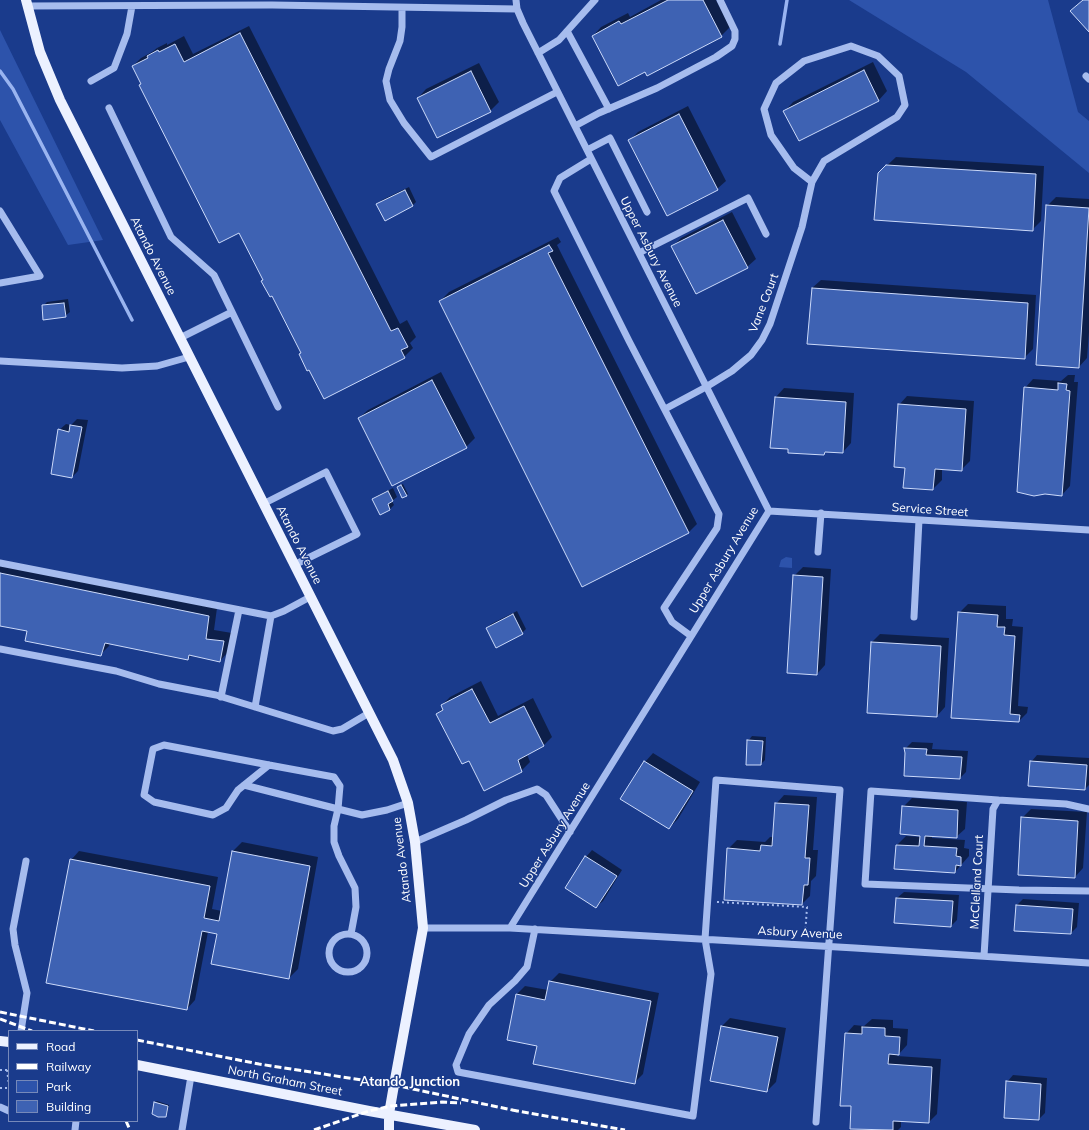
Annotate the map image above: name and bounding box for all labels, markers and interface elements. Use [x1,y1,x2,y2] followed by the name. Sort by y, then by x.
[617,194,685,310] street label: Upper Asbury Avenue
[127,214,179,298] street label: Atando Avenue
[746,271,782,335] street label: Vane Court
[891,500,969,520] street label: Service Street
[273,503,325,587] street label: Atando Avenue
[686,504,762,616] street label: Upper Asbury Avenue
[517,779,593,891] street label: Upper Asbury Avenue
[390,816,414,904] street label: Atando Avenue
[967,834,987,930] street label: McClelland Court
[757,924,843,942] street label: Asbury Avenue
[8,1030,138,1122] legend
[46,1039,75,1054] text: Road
[46,1059,91,1074] text: Railway
[227,1063,343,1099] street label: North Graham Street
[360,1074,460,1090] district label: Atando Junction
[46,1079,71,1094] text: Park
[46,1099,91,1114] text: Building

